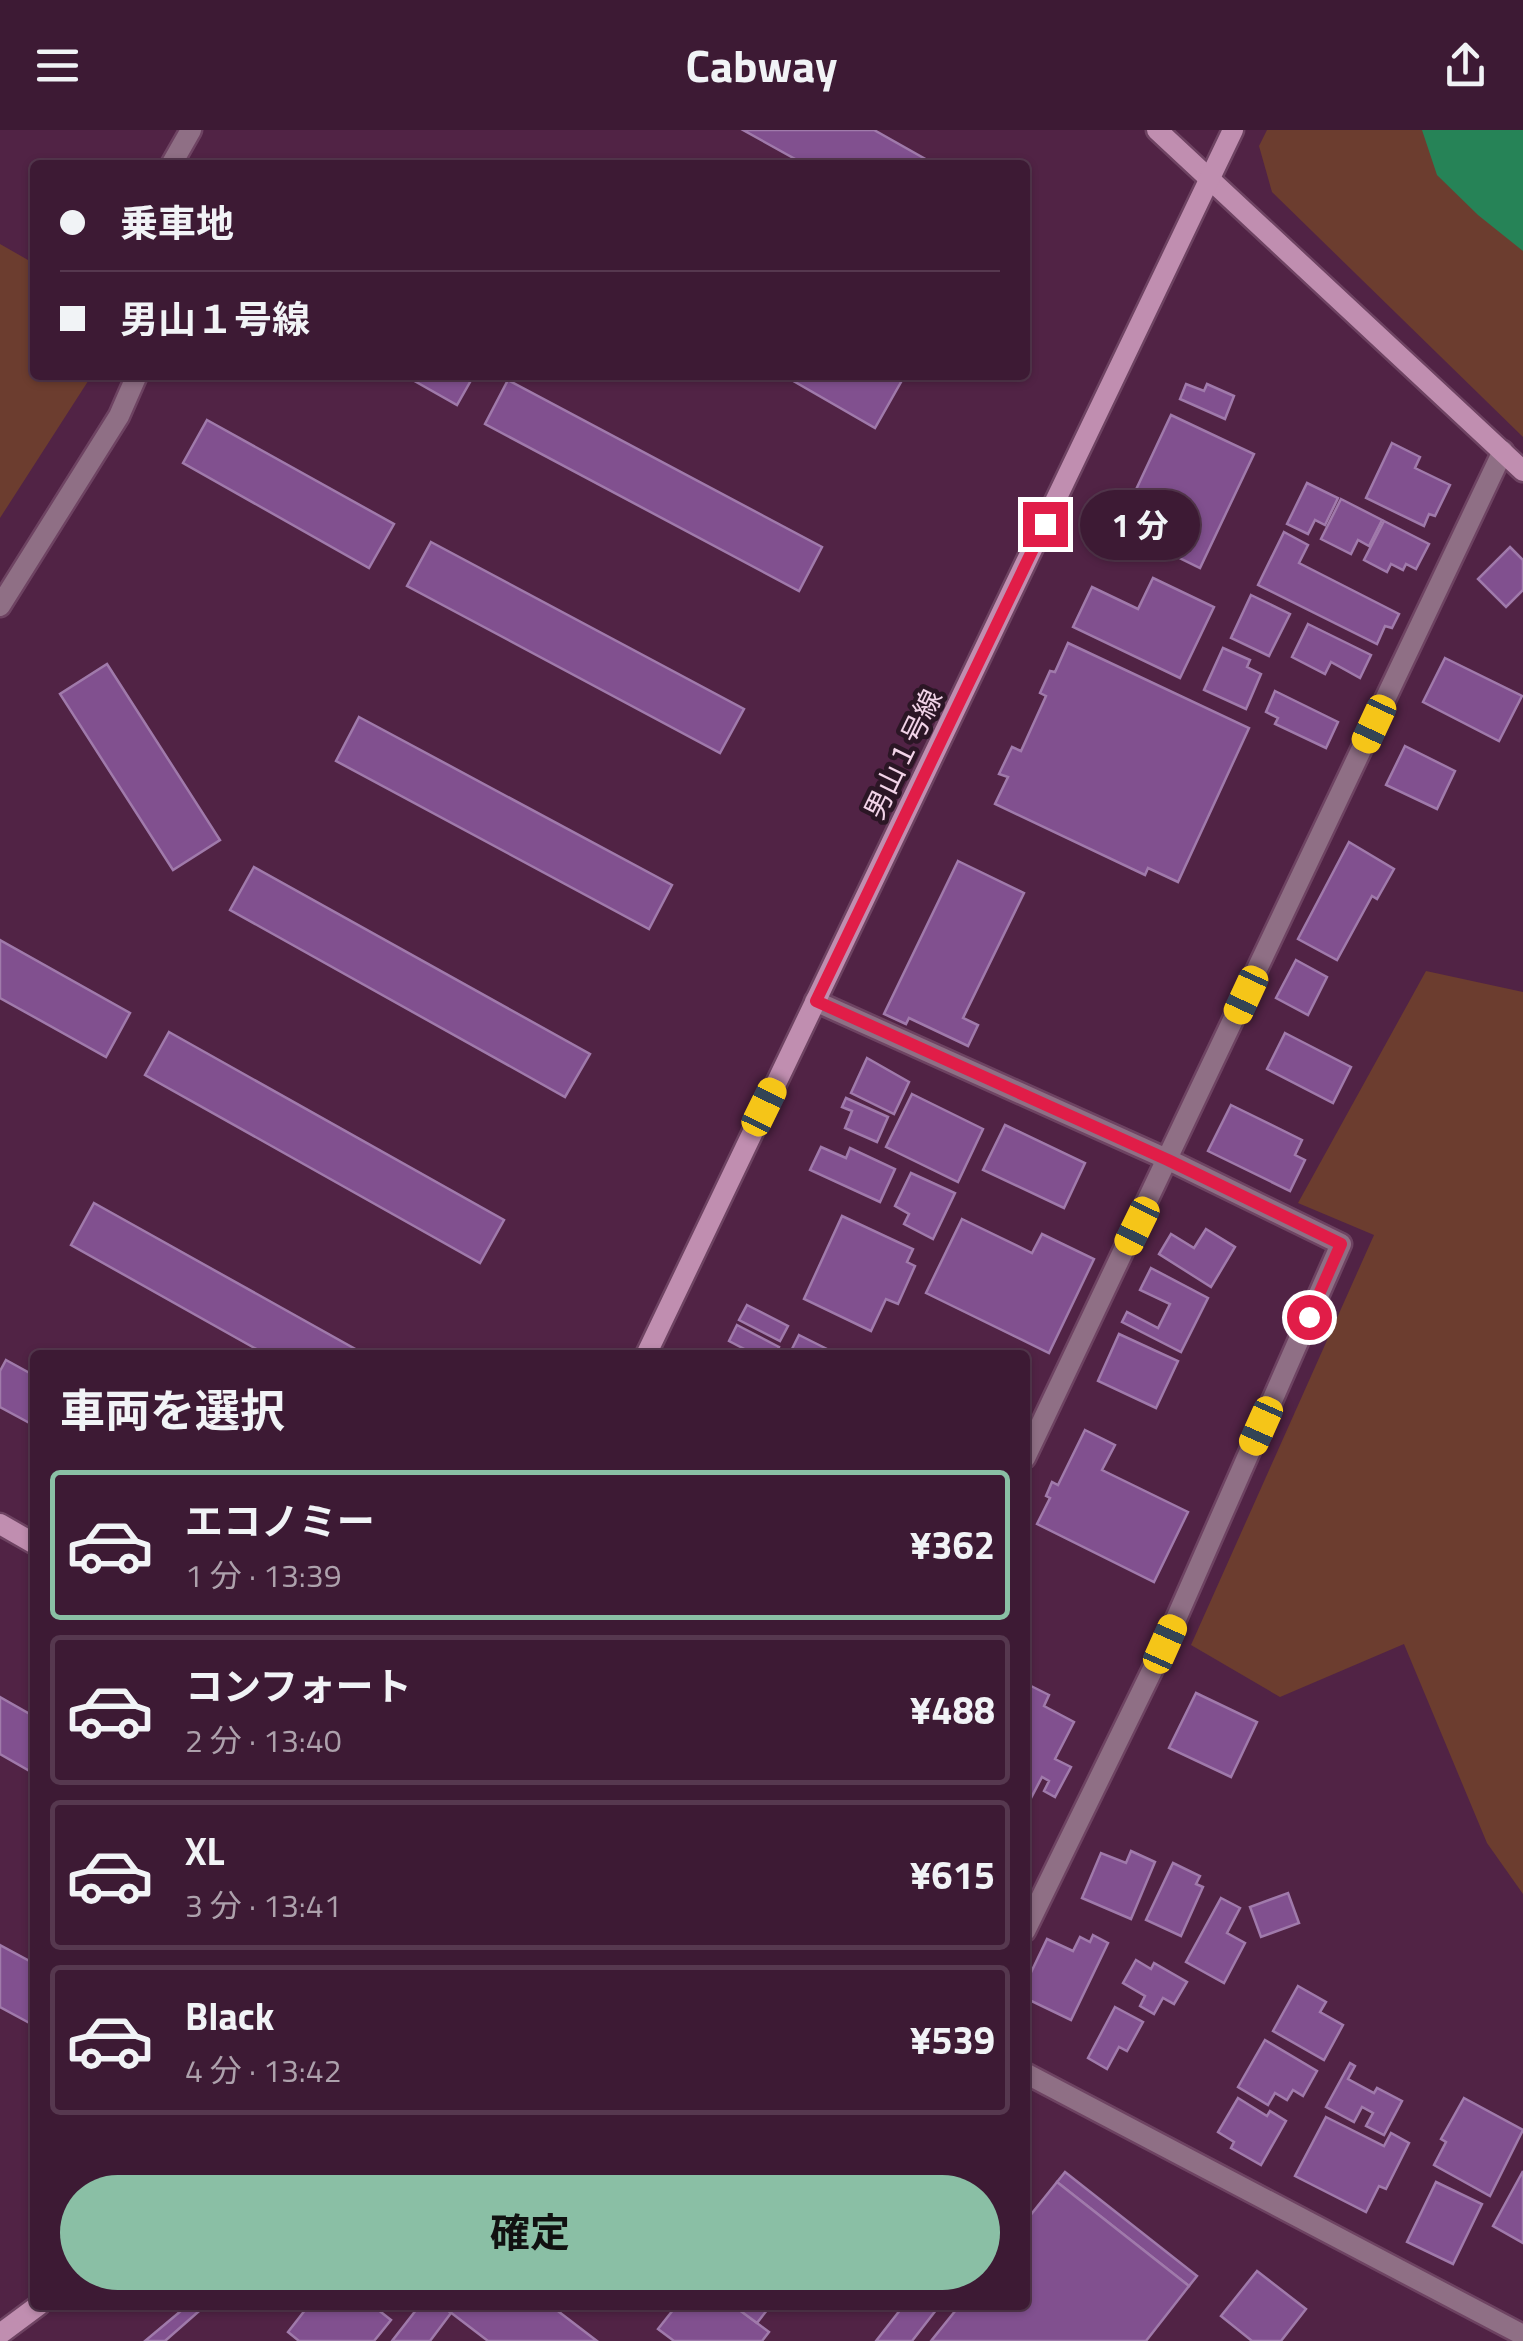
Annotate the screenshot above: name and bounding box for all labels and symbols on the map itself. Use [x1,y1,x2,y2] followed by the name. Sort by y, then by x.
[1080,489,1200,559] callout: 1 分
[1023,502,1068,547] route end
[853,681,953,826] street label: 男山１号線
[1348,690,1400,758] car
[1220,961,1272,1029] car
[737,1073,791,1141] car
[1110,1192,1164,1260] car
[1287,1295,1332,1340] route start
[1235,1392,1287,1460] car
[1139,1610,1191,1678] car

